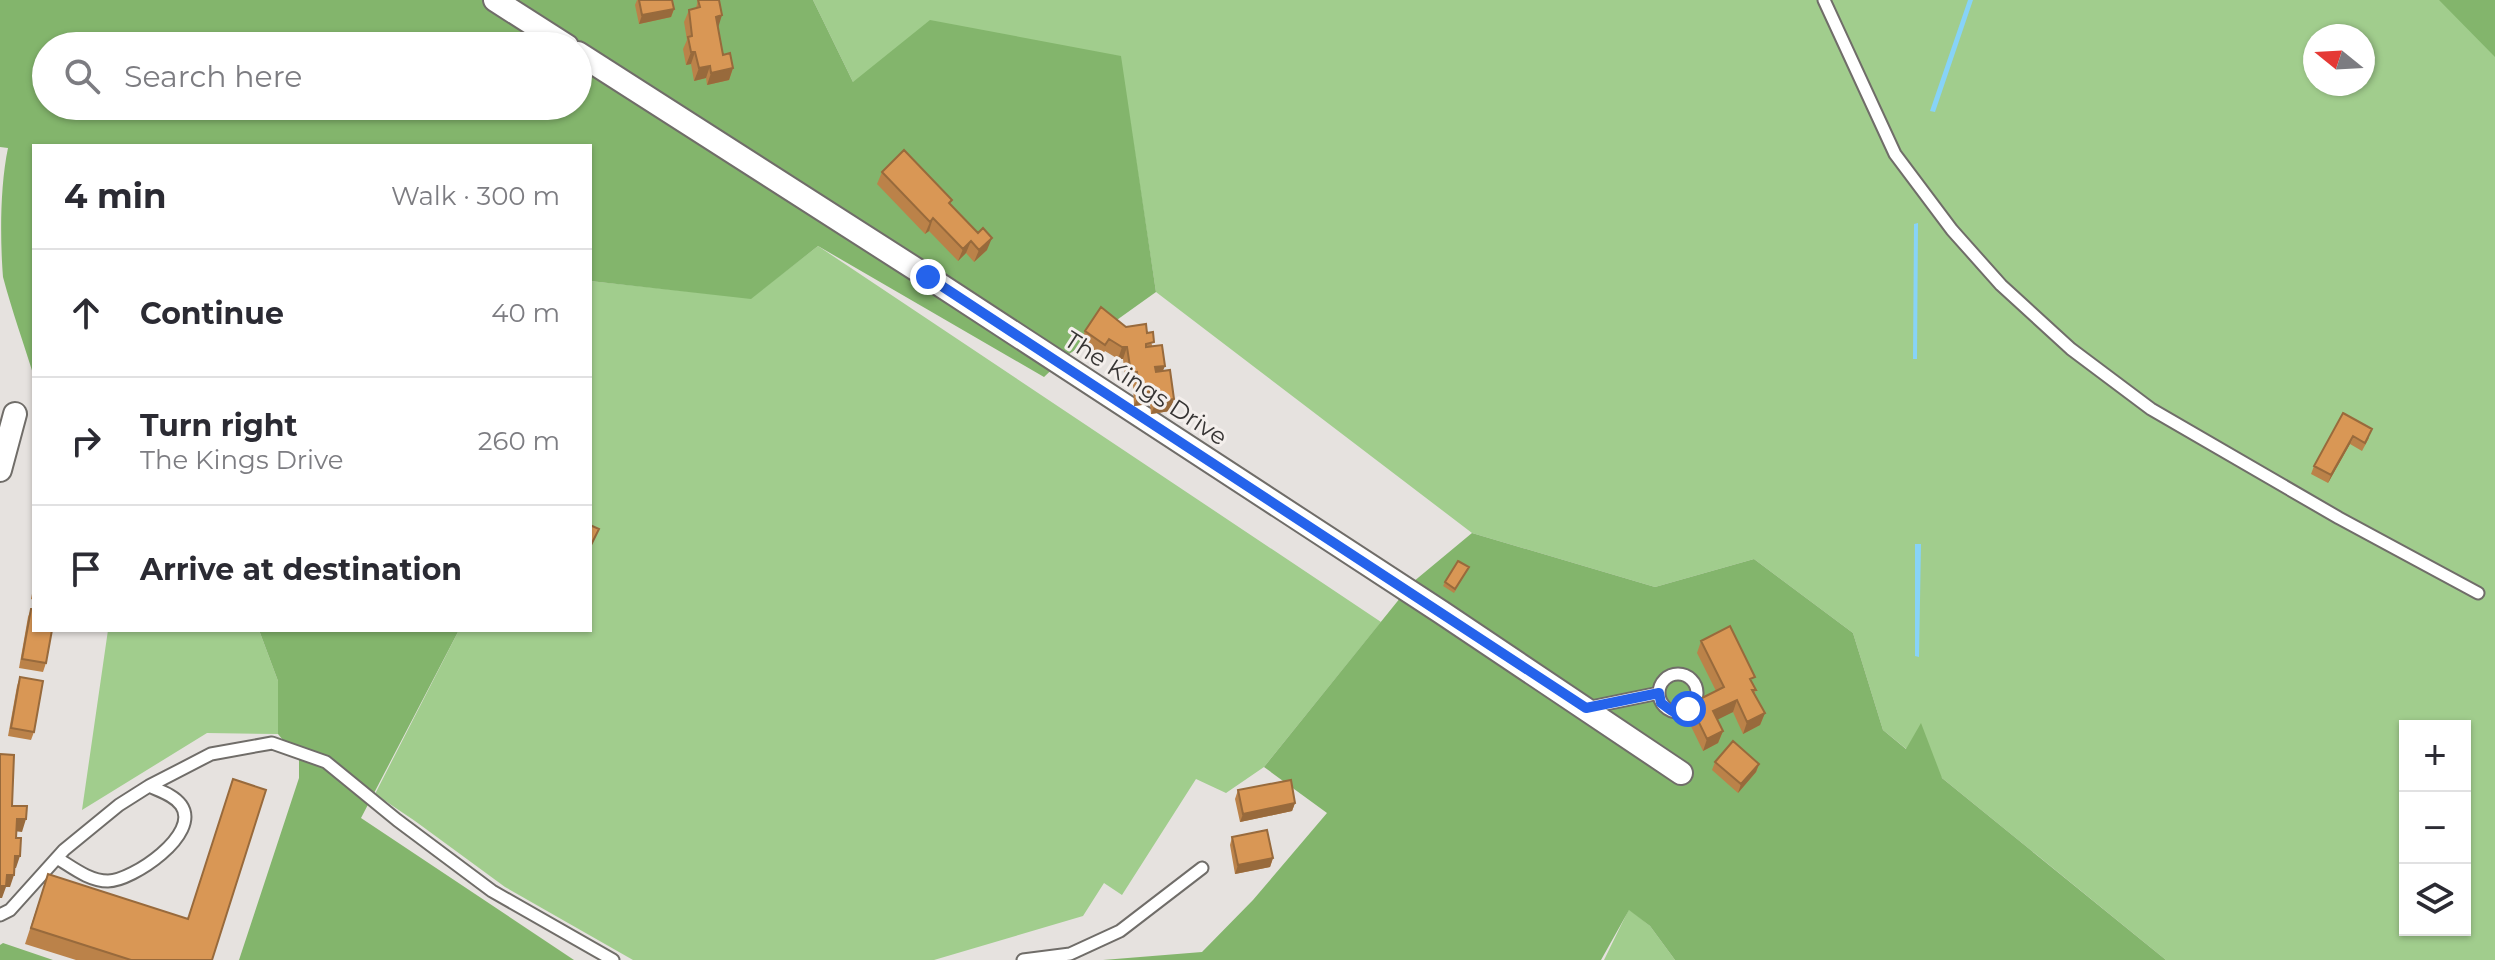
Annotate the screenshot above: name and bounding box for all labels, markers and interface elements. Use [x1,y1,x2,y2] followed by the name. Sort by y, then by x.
[2303,24,2375,96] north arrow
[32,32,592,120] search box
[60,54,104,98] icon: search
[124,58,302,95] text: Search here
[64,175,166,217] text: 4 min
[391,180,560,212] text: Walk · 300 m
[910,259,946,295] route end
[64,291,108,335] icon: ahead
[140,295,284,332] text: Continue
[491,297,560,329] text: 40 m
[1059,325,1233,451] street label: The Kings Drive
[140,407,297,444] text: Turn right
[64,419,108,463] icon: right
[478,425,560,457] text: 260 m
[140,444,343,476] text: The Kings Drive
[64,547,108,591] icon: arrive
[140,551,462,588] text: Arrive at destination
[1670,691,1706,727] route start
[2399,720,2471,936] map controls
[2399,720,2471,792] button: +
[2399,792,2471,864] button: −
[2399,864,2471,936] button: layers

